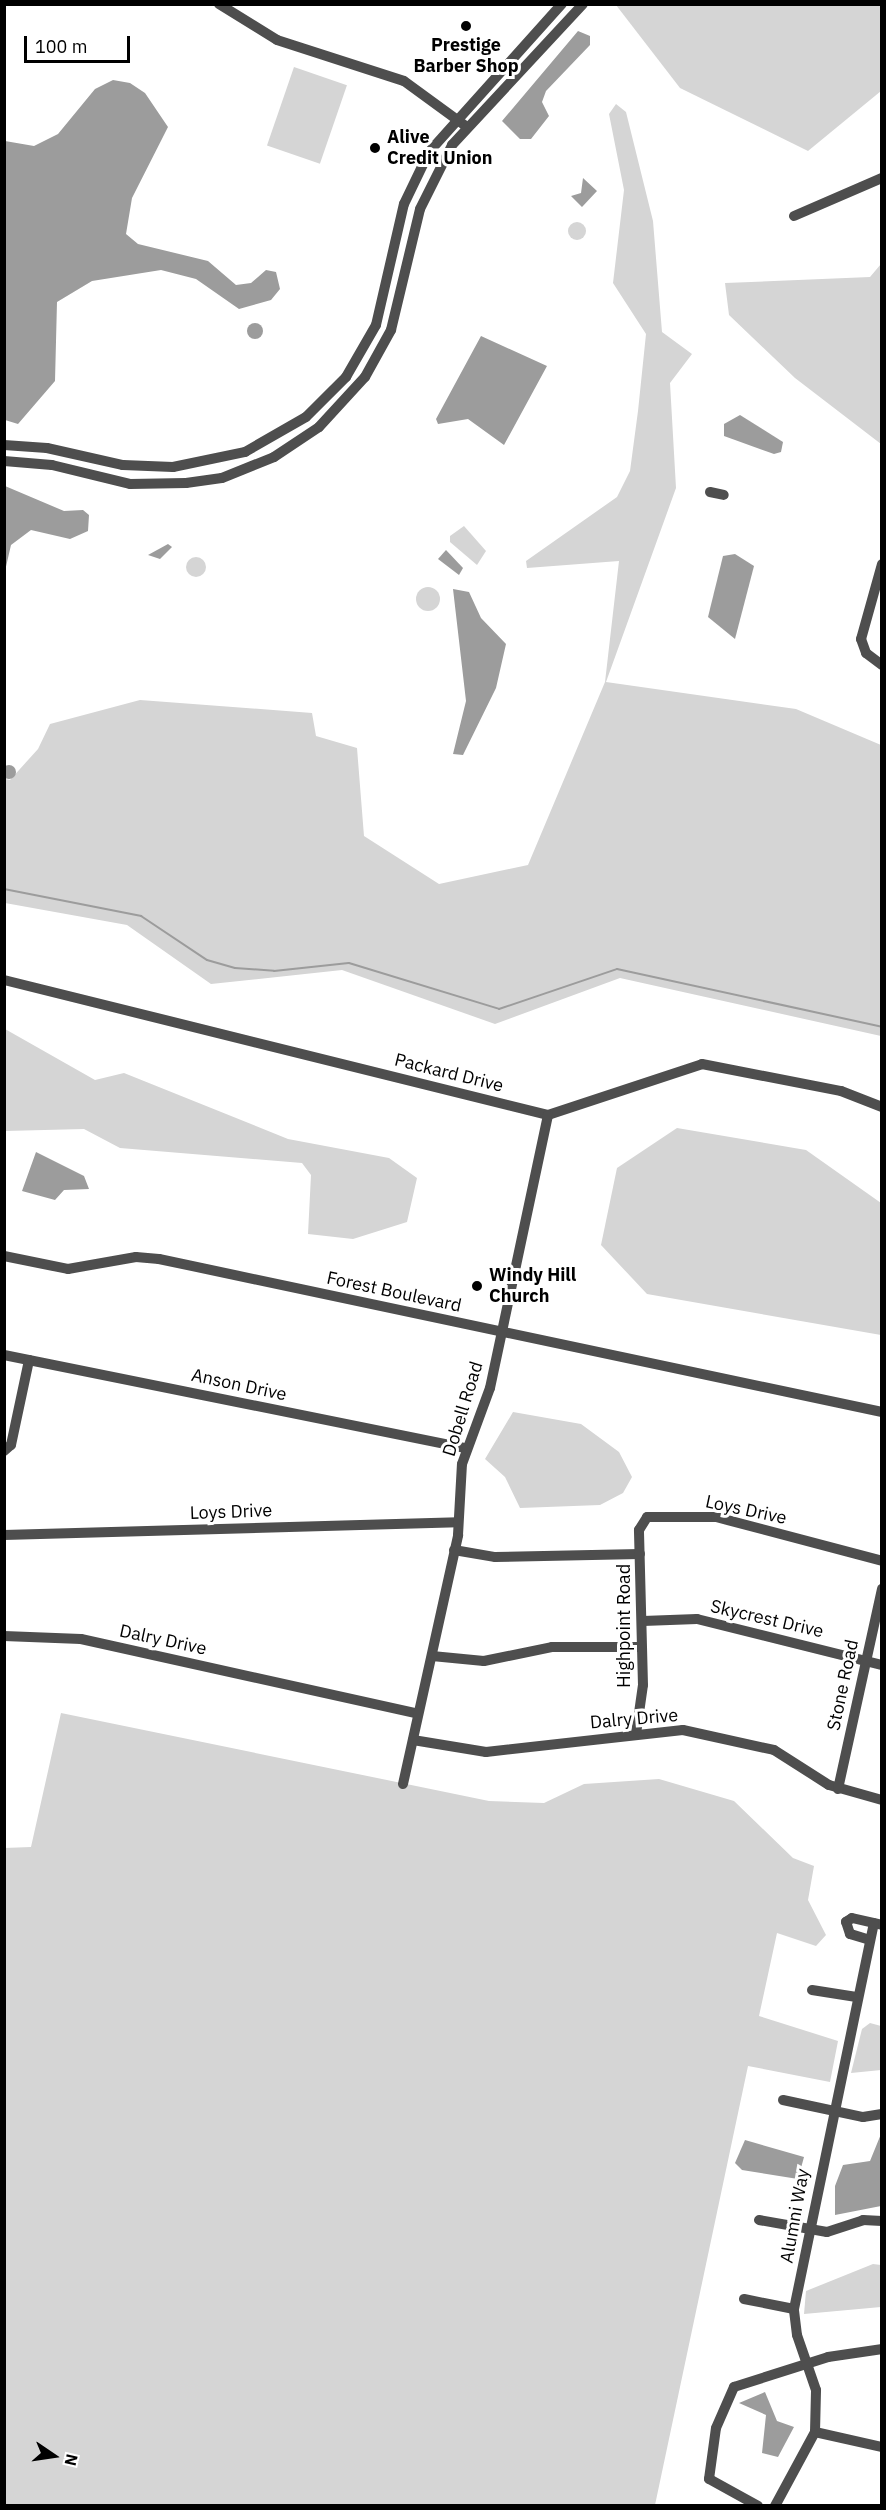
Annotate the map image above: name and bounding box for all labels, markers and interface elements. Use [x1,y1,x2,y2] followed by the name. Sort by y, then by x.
[459,19,473,33] marker: Prestige Barber Shop
[27,24,134,62] scale bar
[35,35,87,58] text: 100 m
[413,35,519,78] place label: Prestige Barber Shop
[387,127,492,170] place label: Alive Credit Union
[368,141,382,155] marker: Alive Credit Union
[392,1049,506,1097] street label: Packard Drive
[489,1265,576,1308] place label: Windy Hill Church
[325,1267,463,1317] street label: Forest Boulevard
[470,1279,484,1293] marker: Windy Hill Church
[438,1359,488,1459] street label: Dobell Road
[189,1364,289,1406] street label: Anson Drive
[703,1491,789,1529] street label: Loys Drive
[189,1500,273,1524] street label: Loys Drive
[613,1564,635,1688] street label: Highpoint Road
[708,1596,826,1642] street label: Skycrest Drive
[118,1620,208,1660] street label: Dalry Drive
[823,1638,863,1732] street label: Stone Road
[589,1704,679,1734] street label: Dalry Drive
[776,2167,814,2265] street label: Alumni Way
[24,2426,84,2486] north arrow
[60,2452,83,2468] text: N

